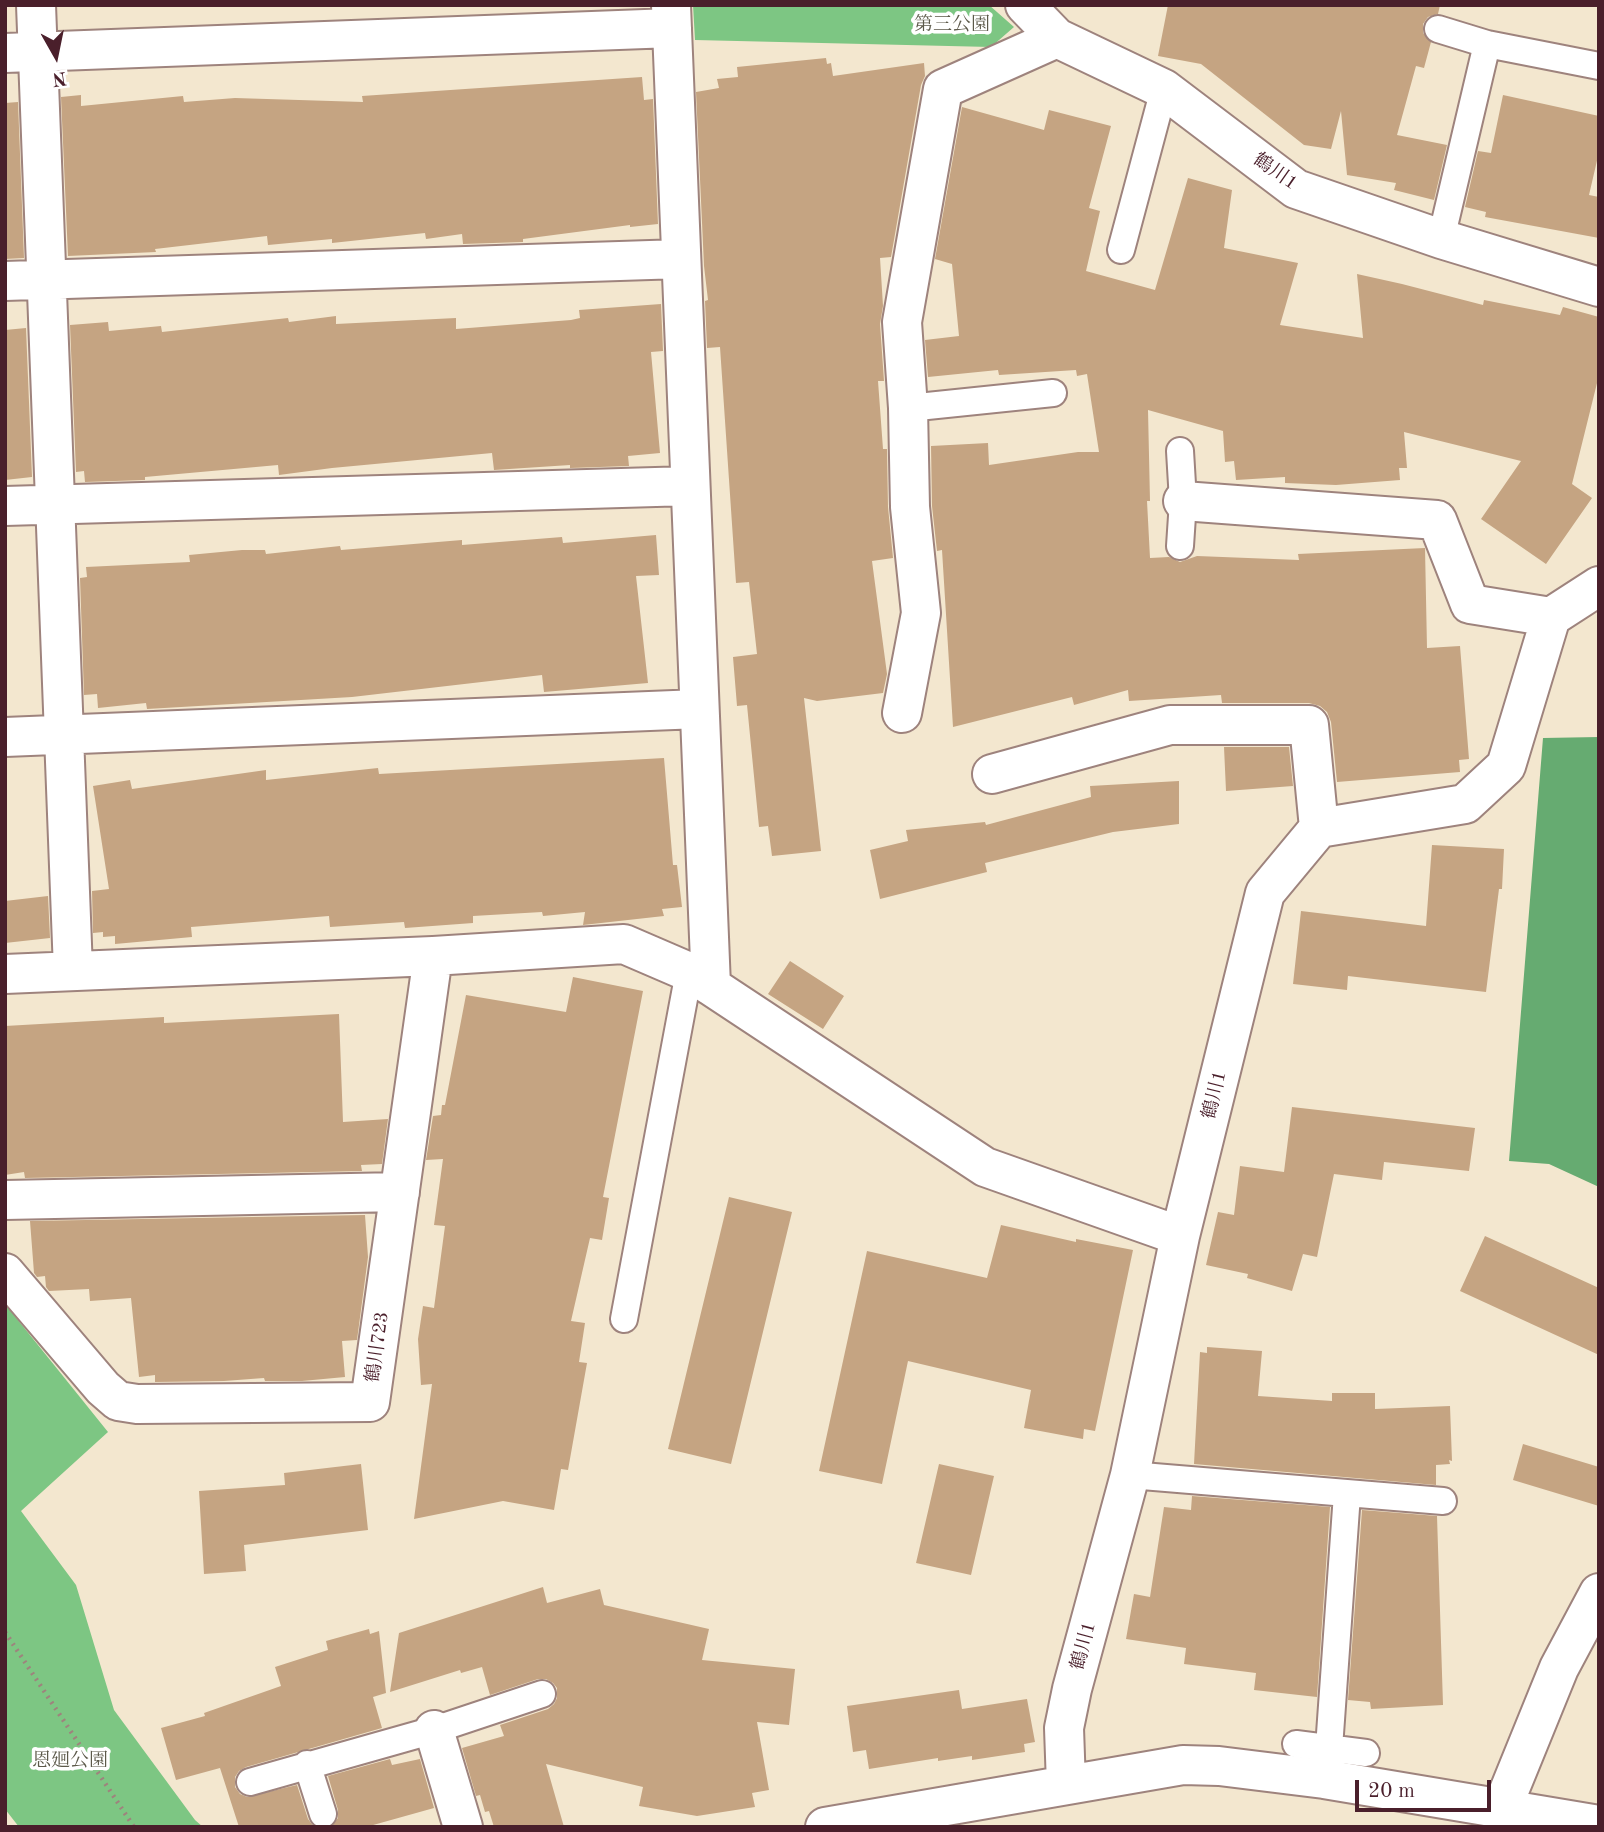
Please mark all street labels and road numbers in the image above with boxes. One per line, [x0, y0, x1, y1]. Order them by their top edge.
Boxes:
street label: 鶴川1 [1248, 149, 1302, 195]
street label: 鶴川1 [1198, 1068, 1232, 1122]
street label: 鶴川723 [362, 1310, 394, 1384]
street label: 鶴川1 [1067, 1619, 1101, 1673]

